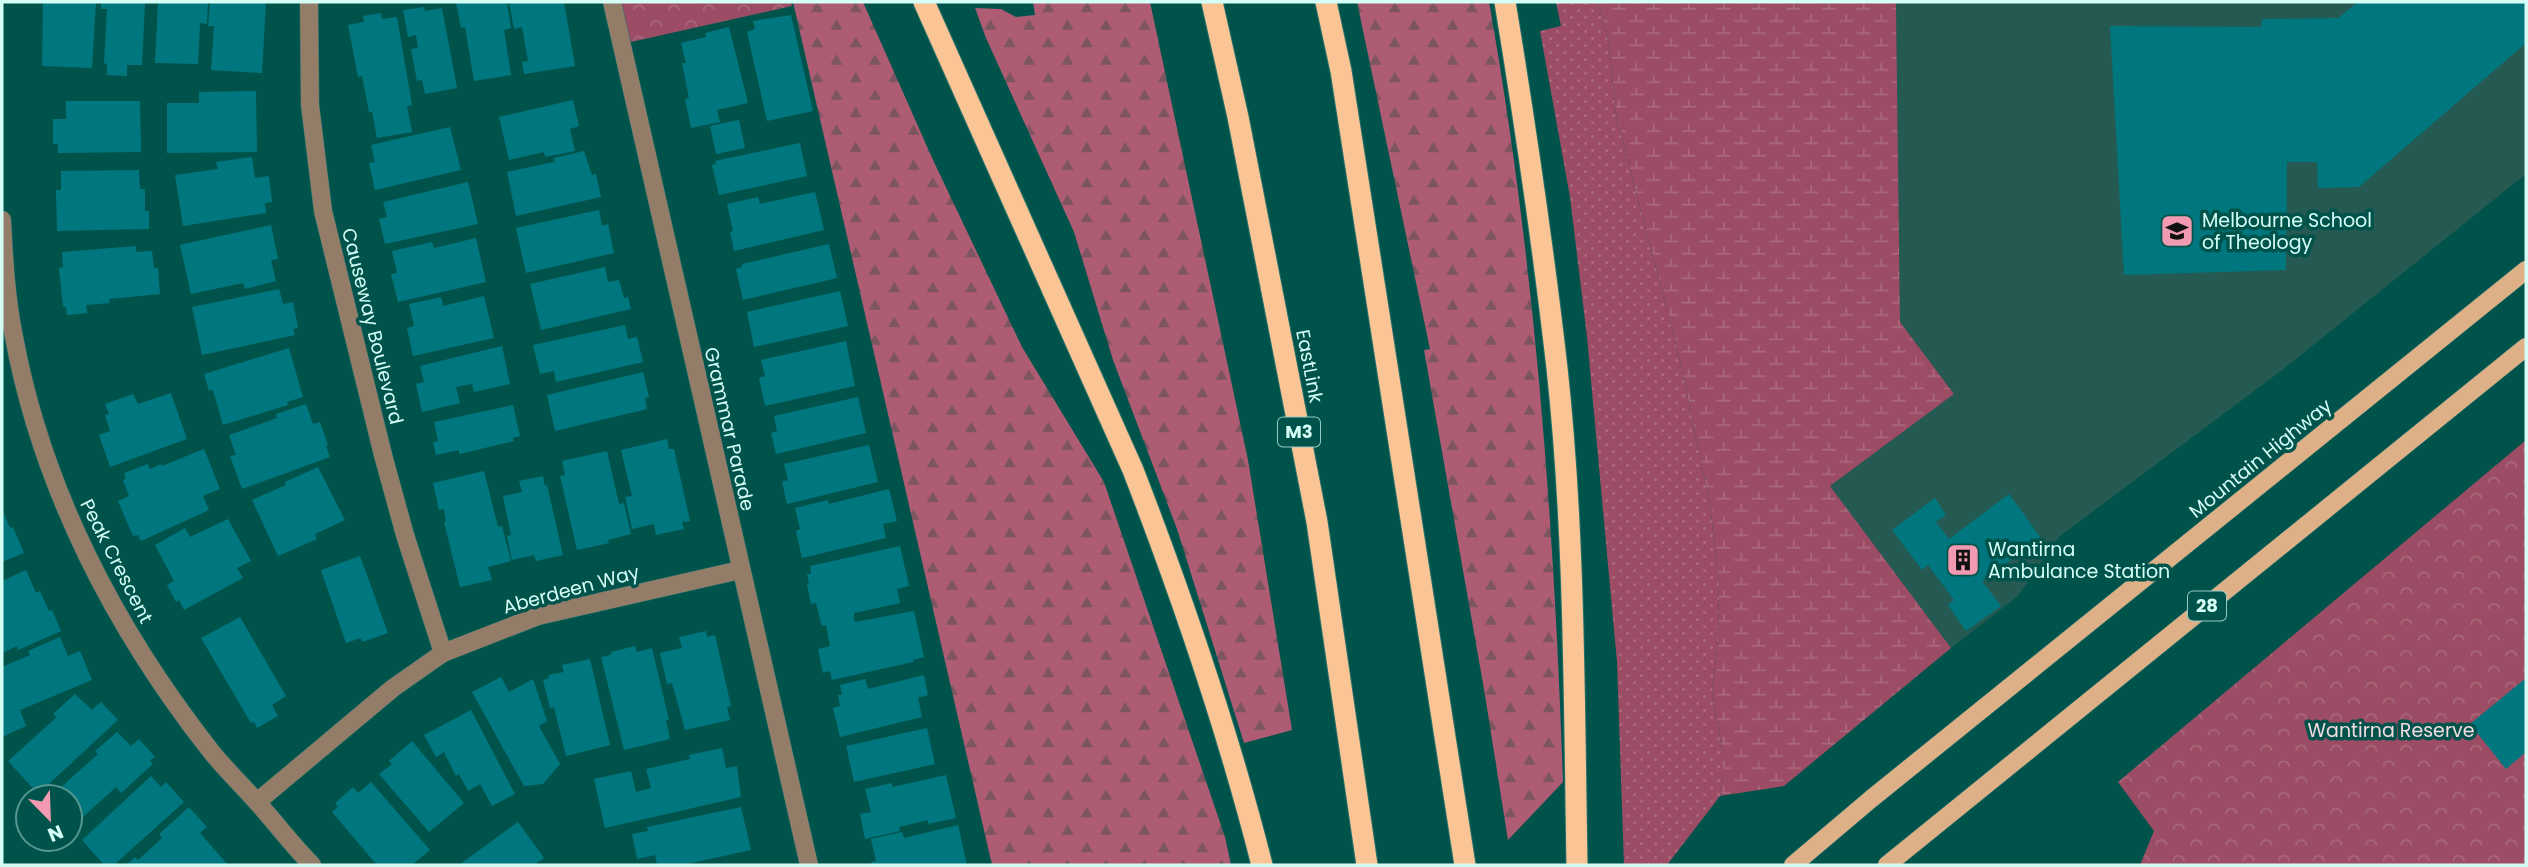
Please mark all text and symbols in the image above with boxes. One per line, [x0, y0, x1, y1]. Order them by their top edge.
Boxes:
place label: Melbourne School of Theology [2202, 207, 2372, 256]
school or university icon: Melbourne School of Theology [2158, 212, 2196, 250]
street label: Causeway Boulevard [335, 225, 410, 427]
street label: EastLink [1289, 327, 1330, 405]
street label: Grammar Parade [698, 345, 761, 514]
street label: Mountain Highway [2183, 392, 2338, 524]
road number: M3 [1278, 418, 1320, 446]
street label: Peak Crescent [74, 494, 160, 628]
place label: Wantirna Ambulance Station [1988, 536, 2170, 585]
building icon: Wantirna Ambulance Station [1944, 541, 1982, 579]
street label: Aberdeen Way [500, 558, 643, 621]
road number: 28 [2188, 592, 2226, 620]
park label: Wantirna Reserve [2308, 717, 2474, 744]
north arrow [14, 783, 84, 853]
text: N [44, 818, 67, 848]

